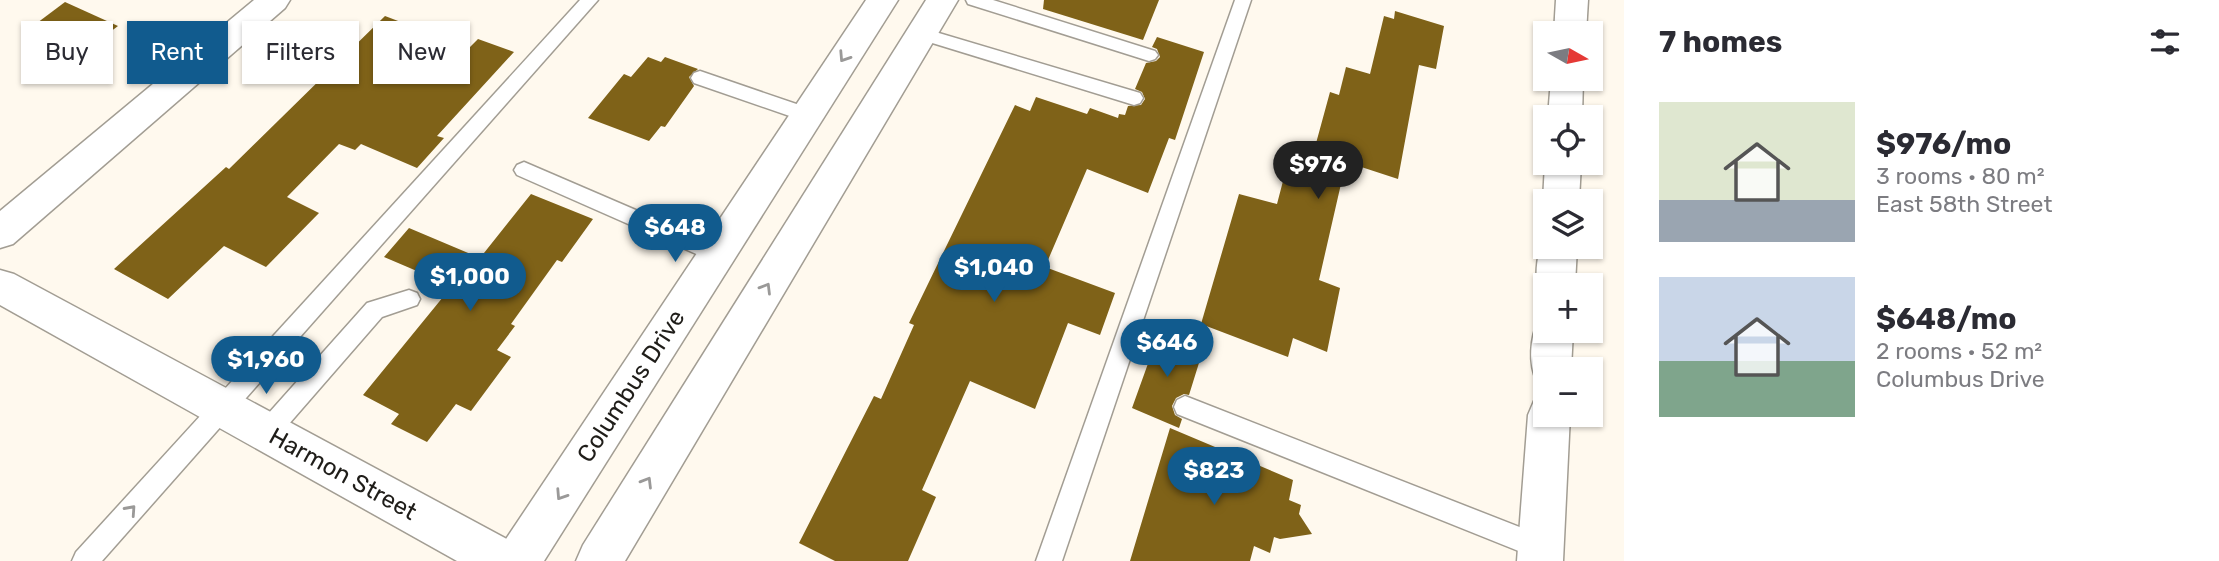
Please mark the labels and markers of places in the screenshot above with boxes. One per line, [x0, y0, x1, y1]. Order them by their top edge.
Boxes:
pin: $976 [1277, 142, 1359, 201]
pin: $648 [634, 204, 716, 264]
pin: $1,040 [937, 244, 1051, 304]
pin: $1,000 [413, 254, 527, 313]
pin: $646 [1126, 320, 1208, 379]
pin: $1,960 [209, 336, 323, 396]
pin: $823 [1173, 448, 1255, 507]

